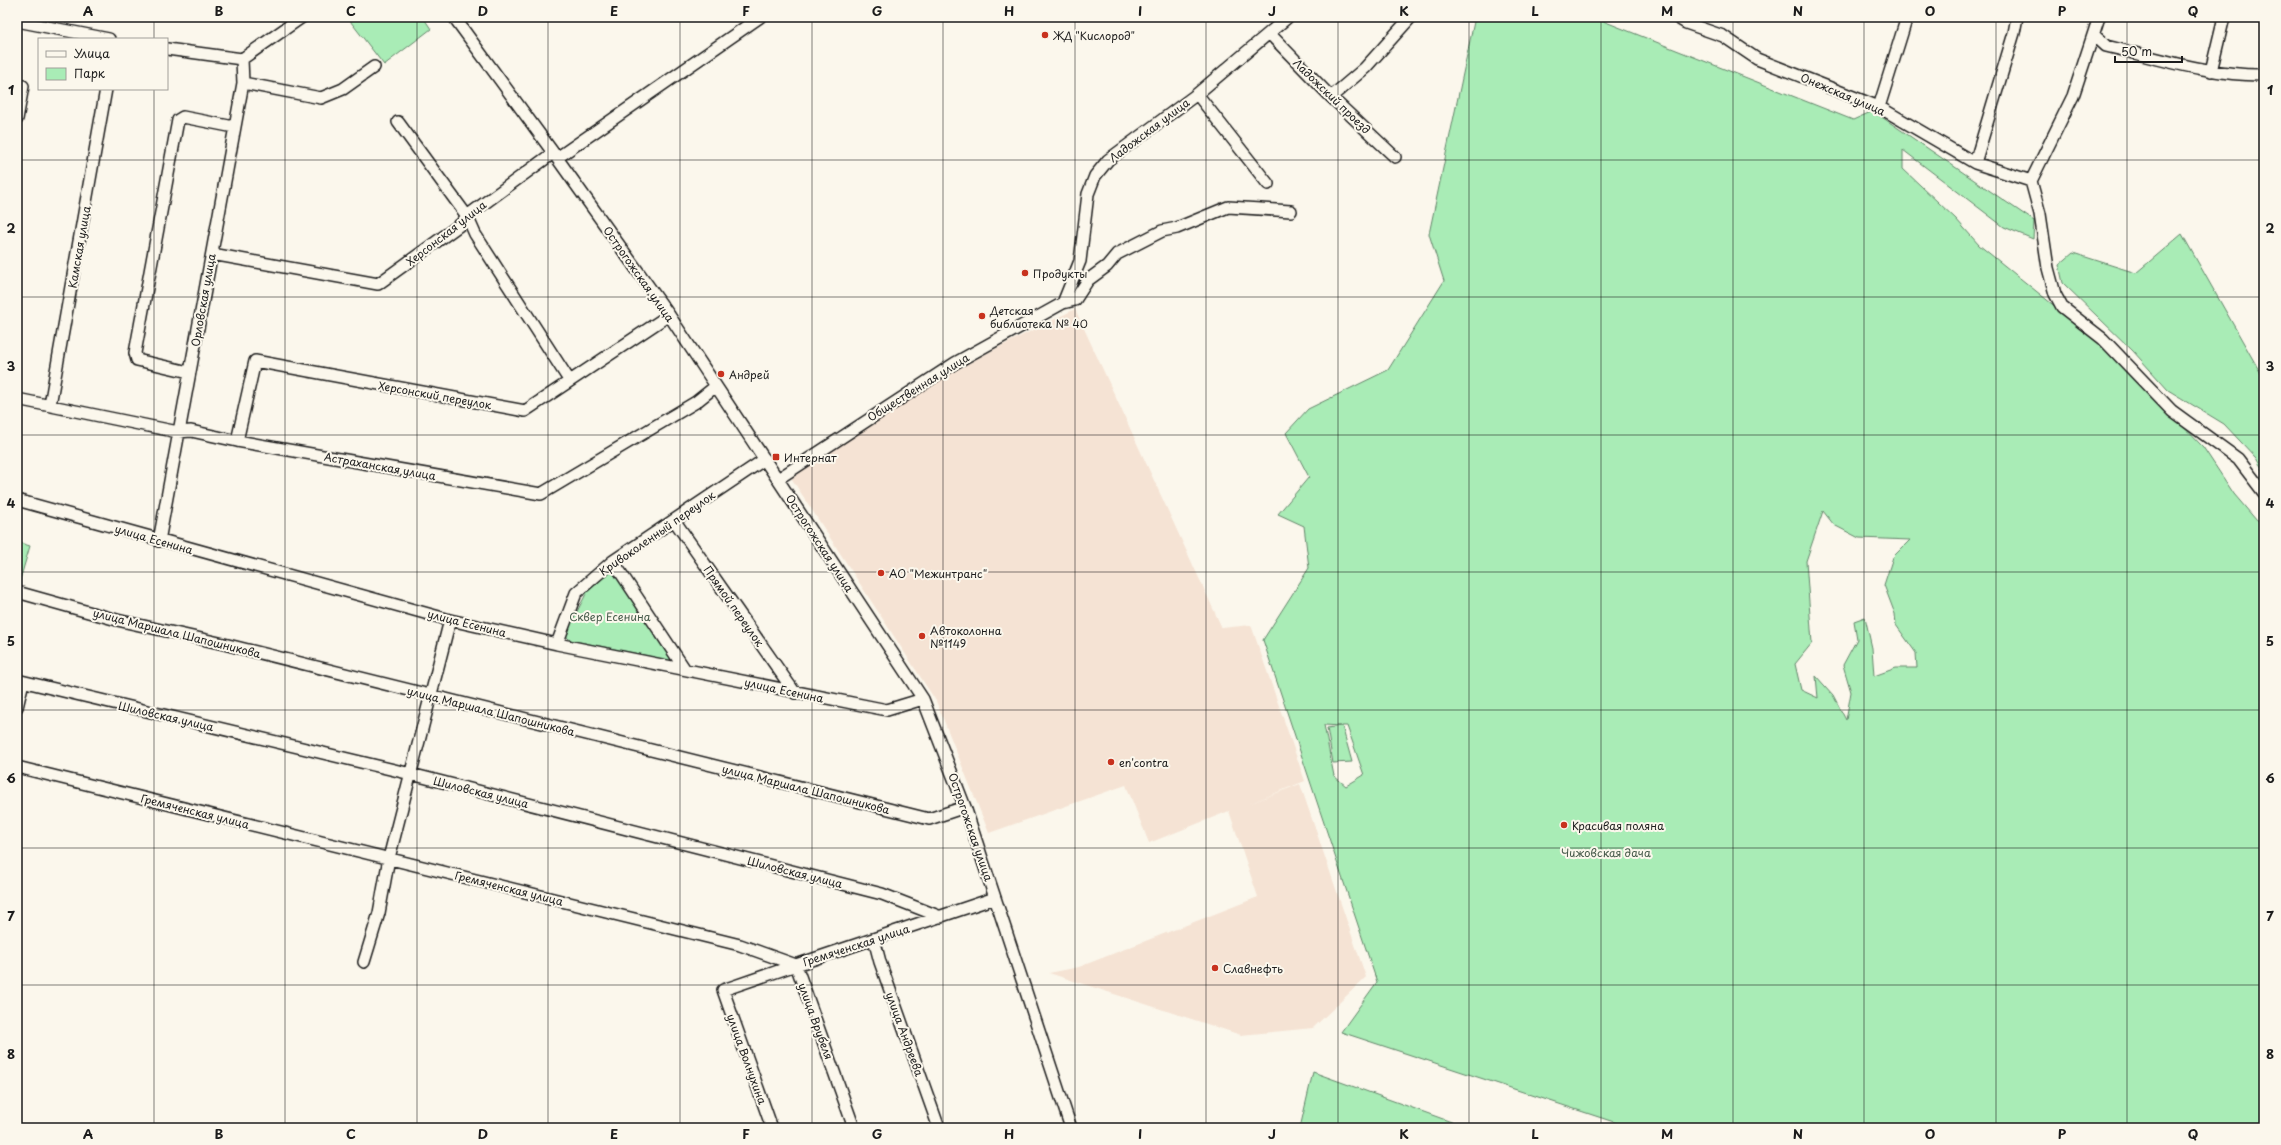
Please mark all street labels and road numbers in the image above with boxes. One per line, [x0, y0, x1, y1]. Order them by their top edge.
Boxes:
street label: Ладожский проезд [1289, 54, 1375, 138]
street label: Онежская улица [1798, 68, 1888, 120]
street label: Ладожская улица [1105, 94, 1193, 166]
street label: Херсонская улица [402, 196, 490, 270]
street label: Камская улица [63, 204, 95, 289]
street label: Острогожская улица [599, 223, 679, 325]
street label: Орловская улица [186, 252, 220, 348]
street label: Общественная улица [864, 349, 972, 425]
street label: Херсонский переулок [377, 377, 493, 413]
street label: Астраханская улица [323, 448, 437, 484]
street label: Кривоколенный переулок [596, 486, 719, 580]
street label: Острогожская улица [782, 491, 858, 595]
street label: улица Есенина [113, 520, 195, 558]
street label: Прямой переулок [700, 562, 769, 650]
street label: улица Маршала Шапошникова [91, 604, 263, 662]
street label: улица Есенина [426, 605, 508, 641]
street label: улица Есенина [743, 673, 825, 707]
street label: улица Маршала Шапошникова [405, 682, 577, 740]
street label: Шиловская улица [116, 697, 216, 735]
street label: улица Маршала Шапошникова [720, 760, 892, 818]
street label: Острогожская улица [944, 771, 998, 883]
street label: Шиловская улица [432, 772, 531, 812]
street label: Гремяченская улица [139, 789, 251, 833]
street label: Шиловская улица [746, 852, 845, 892]
street label: Гремяченская улица [453, 866, 565, 910]
street label: Гремяченская улица [801, 920, 912, 970]
street label: улица Врубеля [794, 980, 838, 1062]
street label: улица Андреева [882, 989, 928, 1079]
street label: улица Волнухина [723, 1011, 771, 1107]

